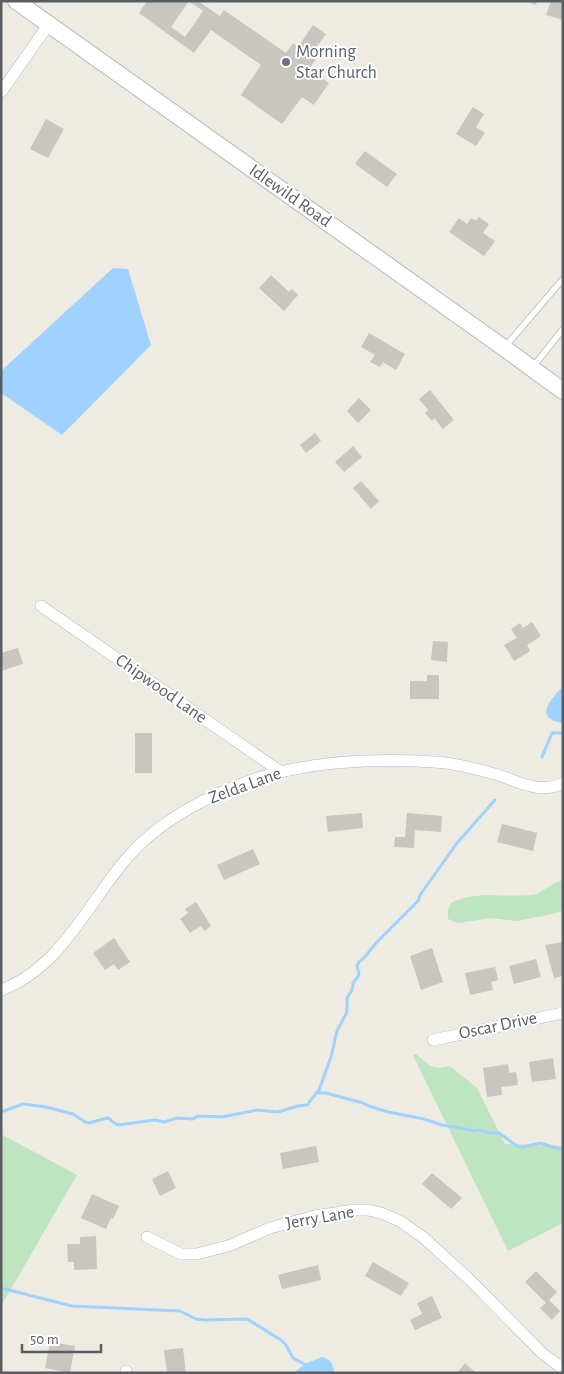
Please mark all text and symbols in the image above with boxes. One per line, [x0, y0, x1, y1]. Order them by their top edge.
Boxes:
place label: Morning Star Church [296, 43, 377, 82]
marker: Morning Star Church [280, 56, 292, 68]
street label: Idlewild Road [246, 161, 334, 231]
street label: Chipwood Lane [112, 651, 210, 727]
street label: Zelda Lane [206, 765, 284, 807]
street label: Oscar Drive [457, 1009, 539, 1043]
street label: Jerry Lane [284, 1203, 356, 1233]
scale bar [22, 1322, 101, 1354]
text: 50 m [30, 1332, 59, 1347]

